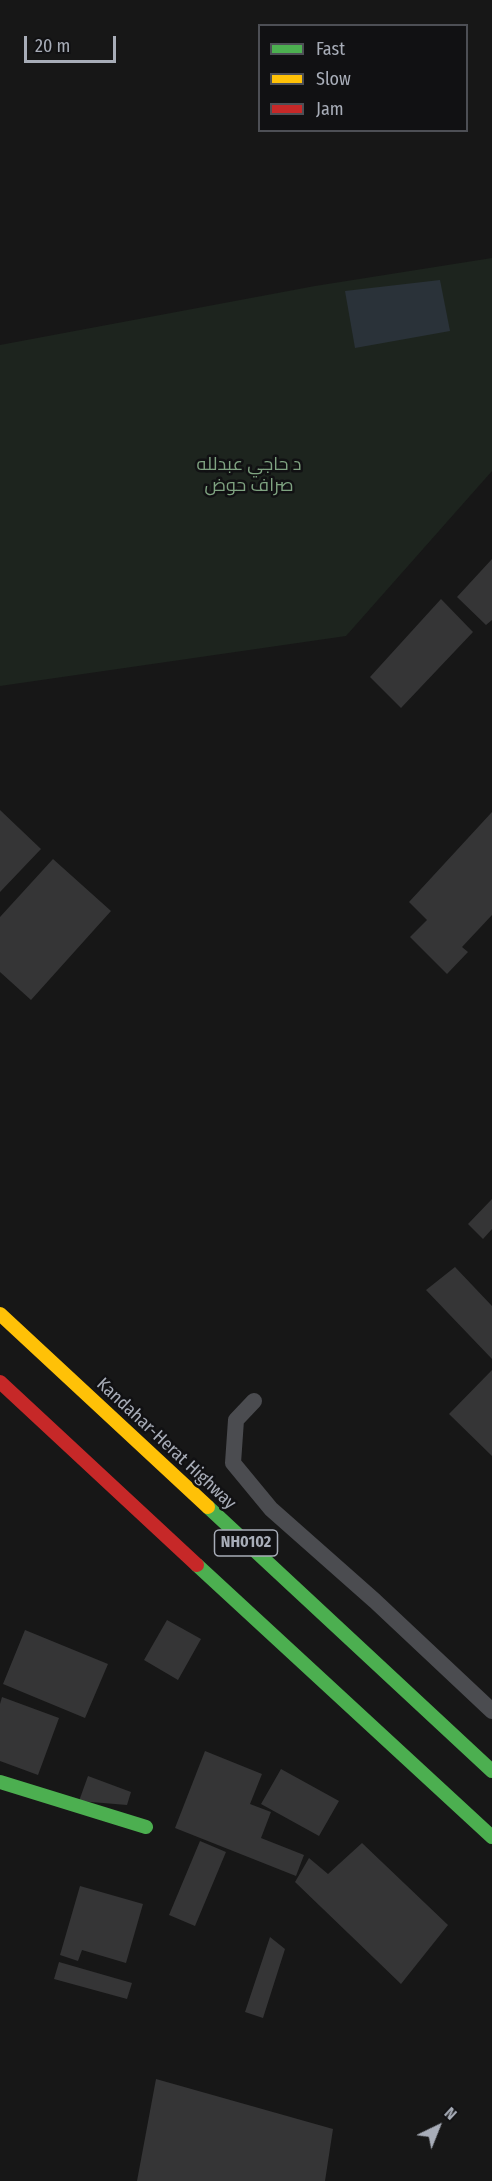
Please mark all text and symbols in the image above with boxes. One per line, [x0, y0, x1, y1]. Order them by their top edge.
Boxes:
scale bar [27, 24, 118, 62]
legend [258, 24, 468, 132]
text: 20 m [35, 35, 70, 57]
text: Fast [316, 38, 345, 60]
text: Slow [316, 68, 351, 90]
text: Jam [316, 98, 344, 120]
park label: د حاجي عبدلله صراف حوض [197, 454, 301, 496]
street label: Kandahar-Herat Highway [92, 1374, 240, 1514]
road number: NH0102 [214, 1530, 278, 1556]
north arrow [408, 2097, 468, 2157]
text: N [441, 2103, 461, 2124]

